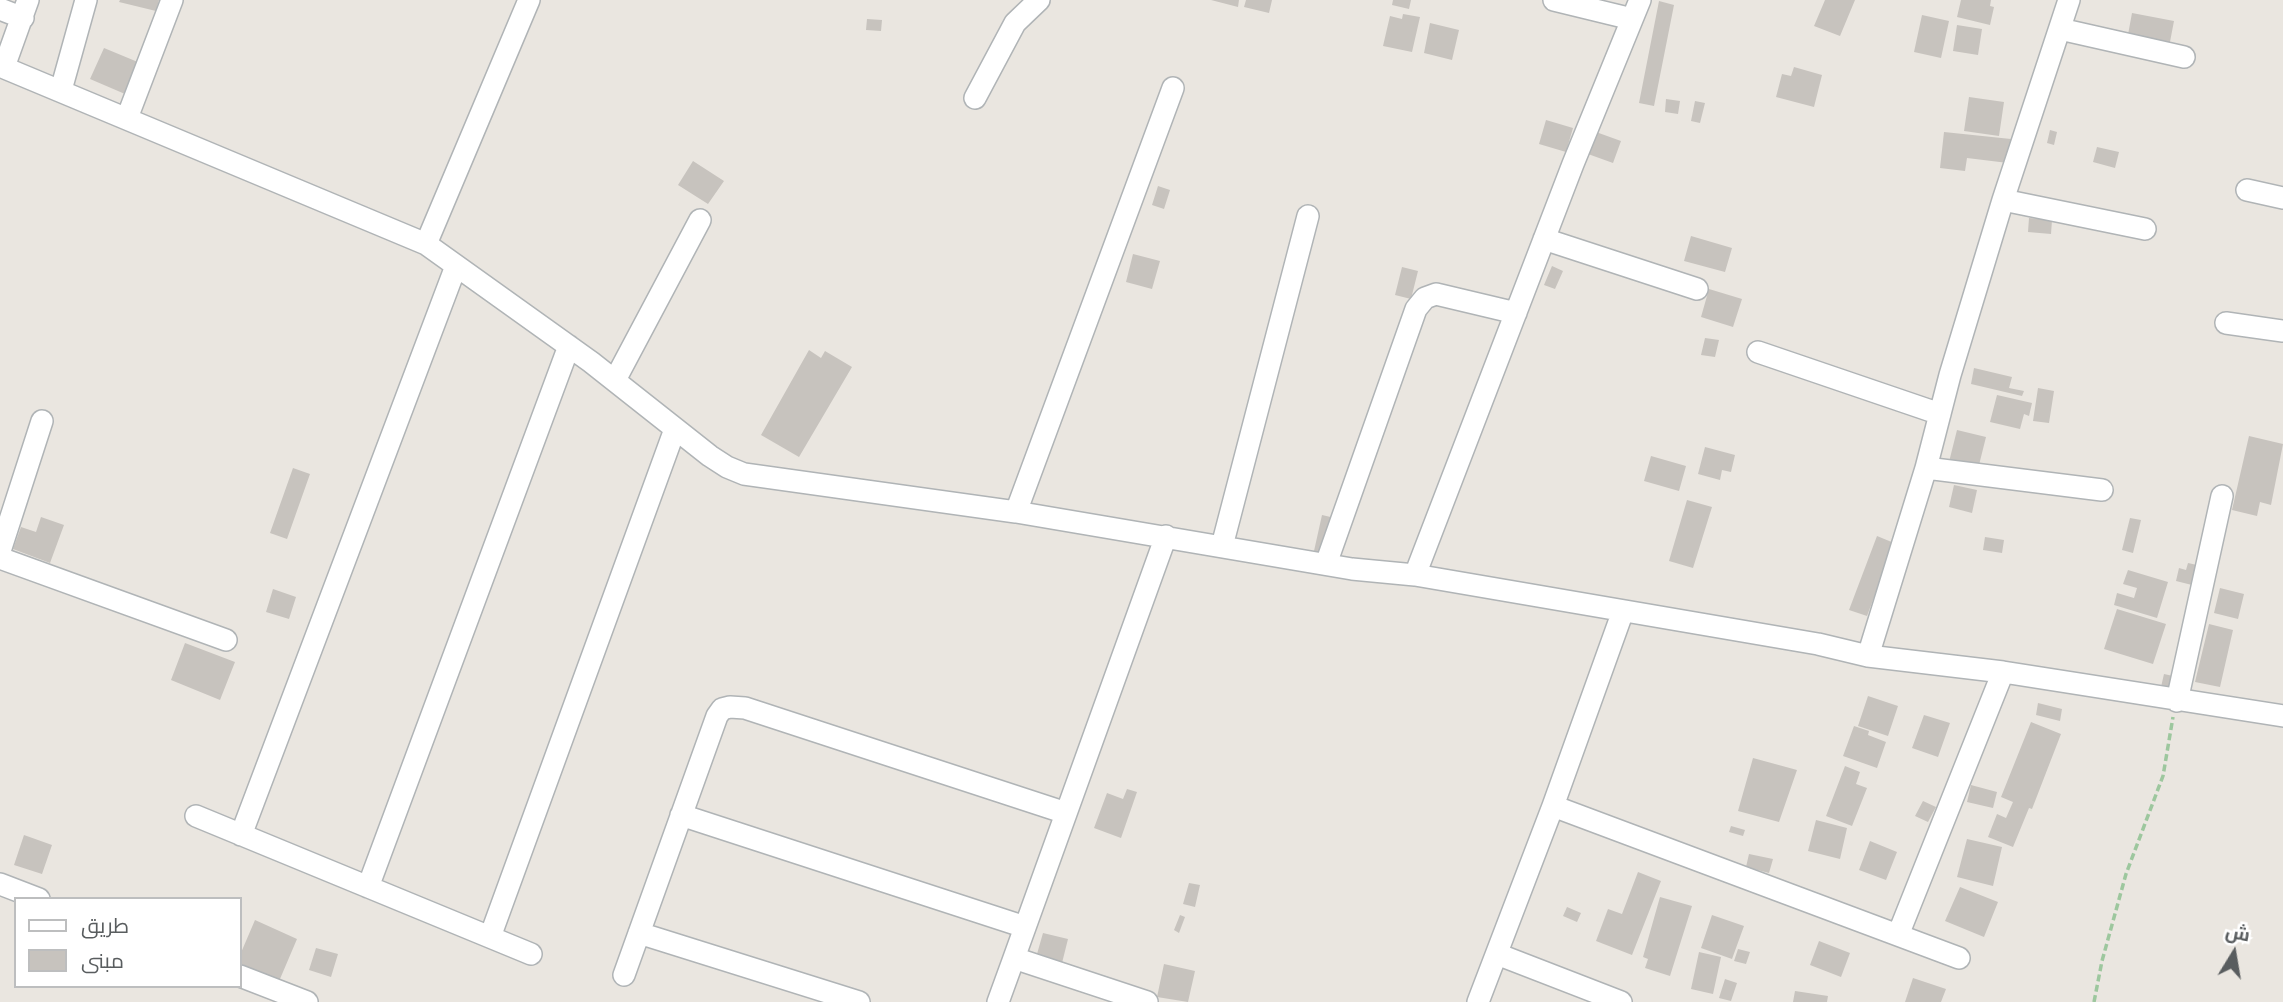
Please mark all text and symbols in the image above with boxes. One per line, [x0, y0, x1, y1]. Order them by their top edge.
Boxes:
legend [14, 897, 242, 988]
text: طريق [81, 912, 129, 938]
north arrow [2199, 918, 2269, 988]
text: ش [2224, 918, 2252, 946]
text: مبنى [81, 947, 124, 973]

